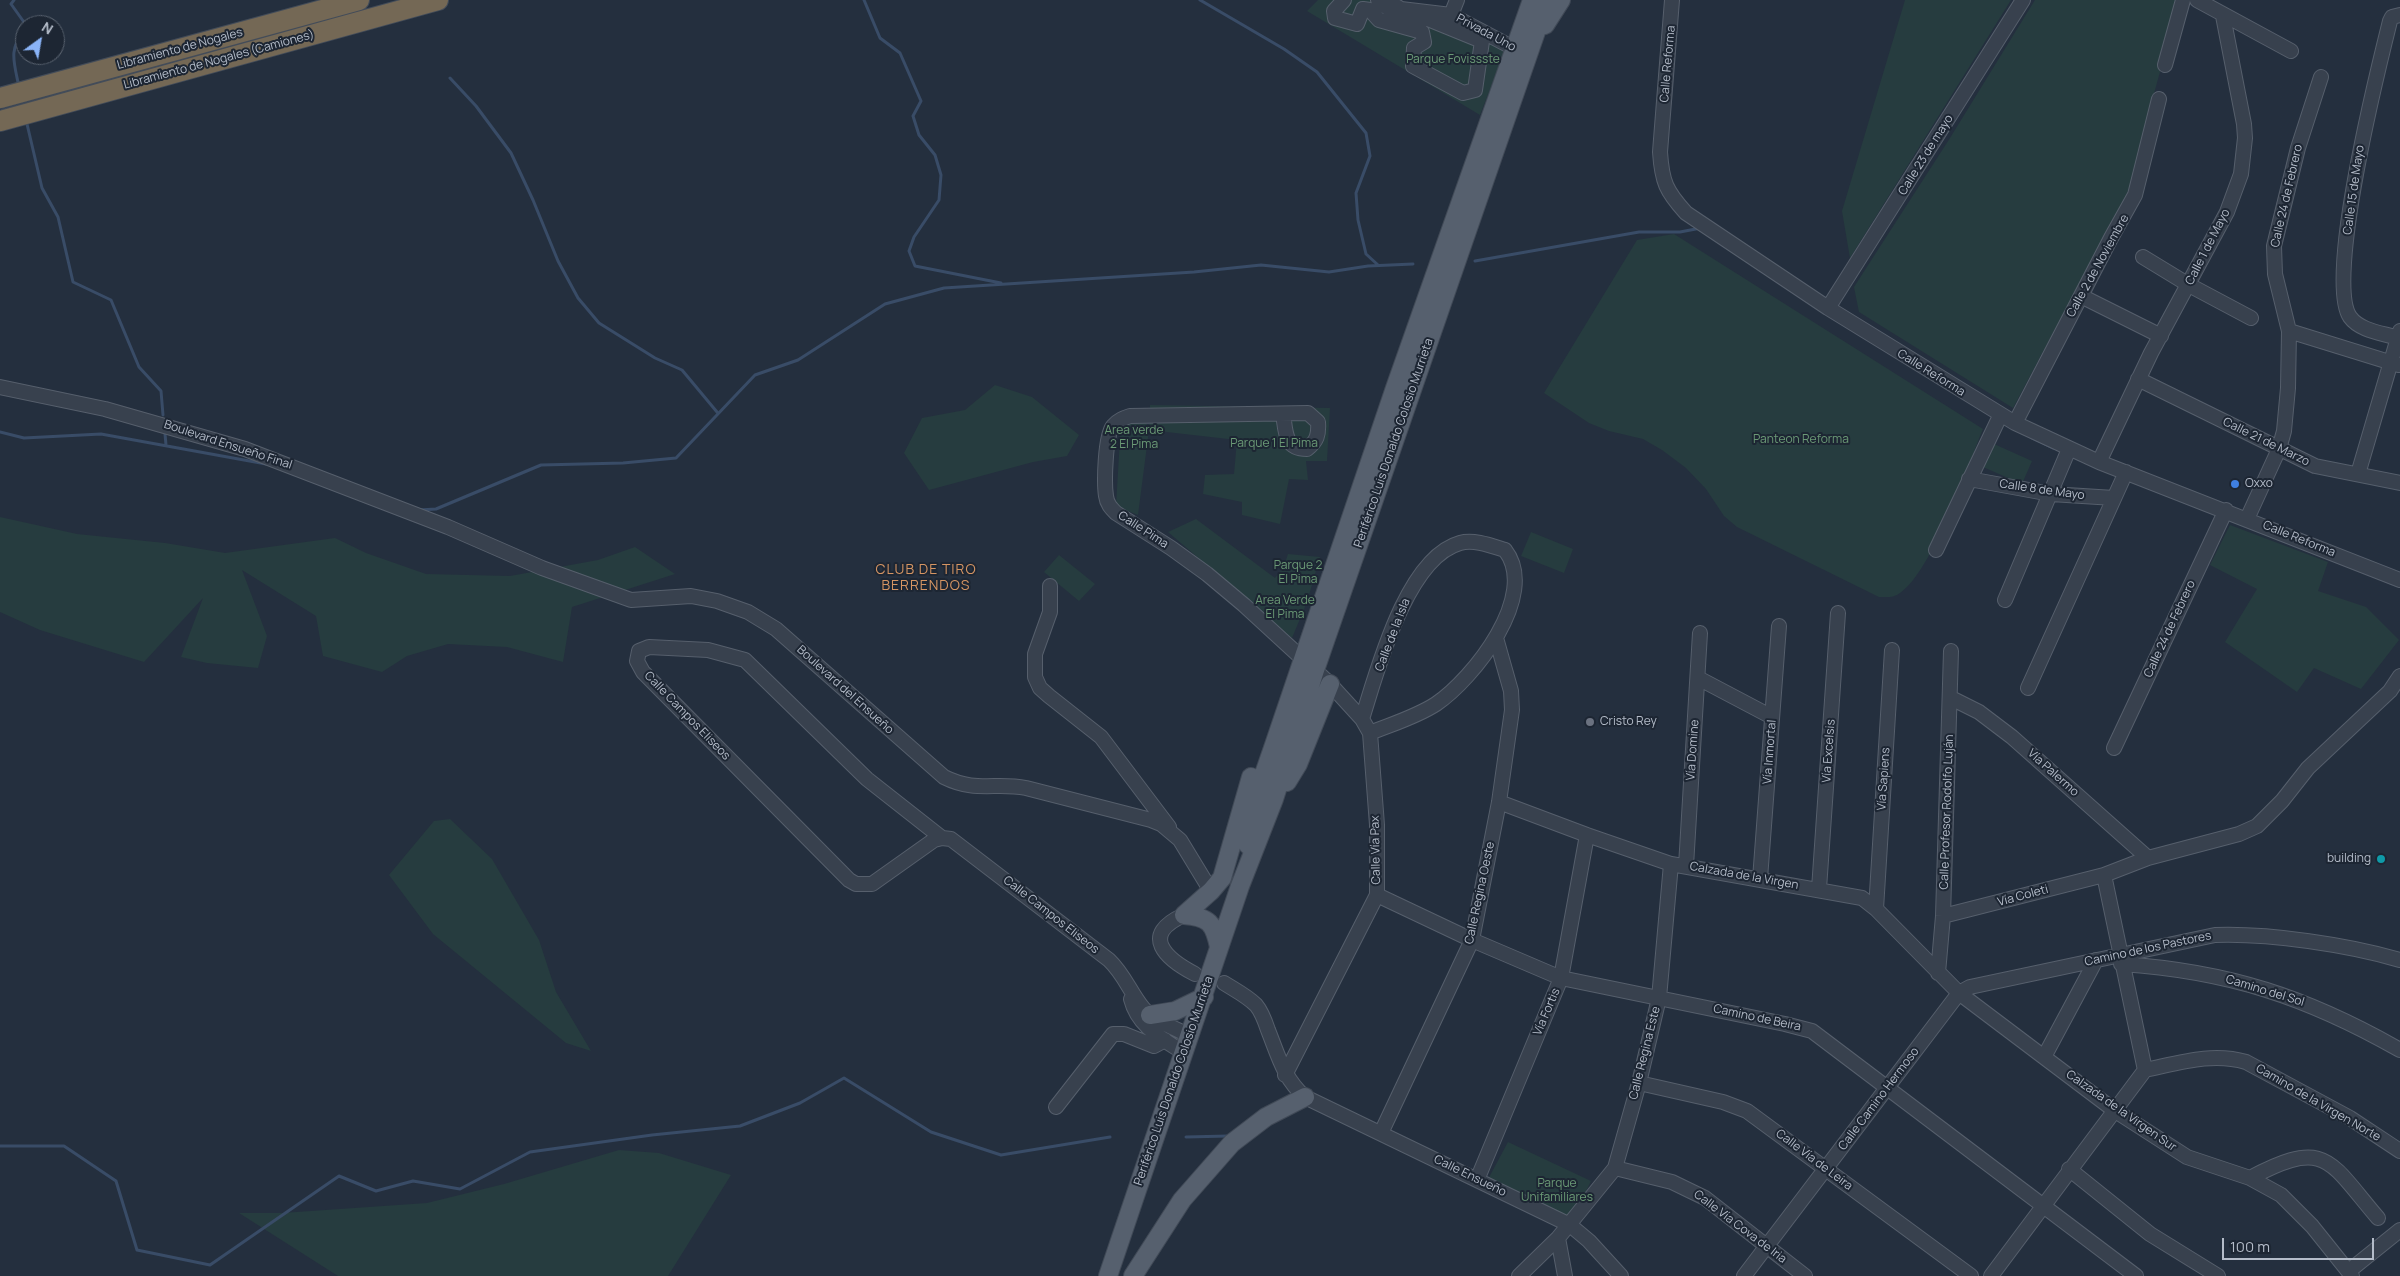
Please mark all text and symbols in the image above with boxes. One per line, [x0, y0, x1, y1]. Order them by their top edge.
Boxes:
street label: Privada Uno [1454, 11, 1518, 55]
north arrow [15, 15, 65, 65]
text: N [38, 17, 57, 38]
street label: Libramiento de Nogales [116, 25, 244, 73]
street label: Calle Reforma [1657, 25, 1679, 103]
street label: Libramiento de Nogales (Camiones) [122, 28, 316, 92]
park label: Parque Fovissste [1406, 53, 1500, 67]
street label: Calle 23 de mayo [1895, 112, 1957, 198]
street label: Calle 24 de Febrero [2268, 143, 2306, 249]
street label: Calle 15 de Mayo [2341, 144, 2367, 236]
street label: Calle 1 de Mayo [2183, 207, 2233, 287]
street label: Calle 2 de Noviembre [2064, 212, 2132, 320]
street label: Periférico Luis Donaldo Colosio Murrieta [1351, 337, 1437, 549]
street label: Calle Reforma [1894, 346, 1968, 400]
street label: Calle 21 de Marzo [2220, 415, 2312, 469]
street label: Boulevard Ensueño Final [162, 417, 294, 473]
park label: Area verde 2 El Pima [1105, 424, 1163, 452]
park label: Panteon Reforma [1753, 433, 1849, 447]
park label: Parque 1 El Pima [1230, 437, 1318, 451]
street label: Calle 8 de Mayo [1999, 477, 2085, 503]
place label: Oxxo [2245, 477, 2273, 491]
marker: Oxxo [2229, 478, 2241, 490]
street label: Calle Pima [1115, 508, 1171, 552]
street label: Calle Reforma [2261, 518, 2337, 560]
park label: Parque 2 El Pima [1274, 559, 1322, 587]
district label: CLUB DE TIRO BERRENDOS [874, 562, 978, 594]
street label: Calle 24 de Febrero [2141, 578, 2199, 680]
park label: Area Verde El Pima [1255, 594, 1315, 622]
street label: Calle de la Isla [1372, 596, 1414, 674]
street label: Boulevard del Ensueño [794, 643, 896, 737]
street label: Calle Campos Eliseos [641, 669, 733, 763]
place label: Cristo Rey [1600, 715, 1657, 729]
marker: Cristo Rey [1584, 716, 1596, 728]
street label: Vía Domine [1684, 719, 1702, 781]
street label: Vía Inmortal [1761, 719, 1779, 785]
street label: Vía Excelsis [1820, 719, 1838, 783]
street label: Calle Profesor Rodolfo Luján [1937, 734, 1957, 890]
street label: Vía Palermo [2024, 746, 2082, 800]
street label: Vía Sapiens [1875, 747, 1893, 811]
street label: Calle Vía Pax [1368, 815, 1384, 885]
street label: Calle Regina Oeste [1462, 840, 1498, 946]
place label: building [2327, 852, 2371, 866]
marker: building [2375, 853, 2387, 865]
street label: Calzada de la Virgen [1688, 859, 1800, 893]
street label: Calle Campos Eliseos [1000, 873, 1102, 957]
street label: Vía Coleti [1996, 882, 2050, 910]
street label: Camino de los Pastores [2083, 929, 2213, 969]
street label: Camino del Sol [2224, 972, 2306, 1010]
street label: Periférico Luis Donaldo Colosio Murrieta [1131, 975, 1217, 1187]
street label: Vía Fortis [1531, 986, 1563, 1038]
street label: Camino de Beira [1712, 1002, 1802, 1034]
street label: Calle Regina Este [1626, 1005, 1664, 1101]
street label: Calle Camino Hermoso [1836, 1045, 1922, 1153]
street label: Camino de la Virgen Norte [2253, 1061, 2383, 1145]
street label: Calzada de la Virgen Sur [2063, 1067, 2179, 1155]
street label: Calle Vía de Leira [1773, 1126, 1855, 1194]
street label: Calle Ensueño [1431, 1152, 1509, 1200]
park label: Parque Unifamiliares [1521, 1177, 1593, 1205]
street label: Calle Vía Cova de Iria [1691, 1187, 1789, 1267]
scale bar [2225, 1228, 2378, 1260]
text: 100 m [2230, 1236, 2270, 1257]

